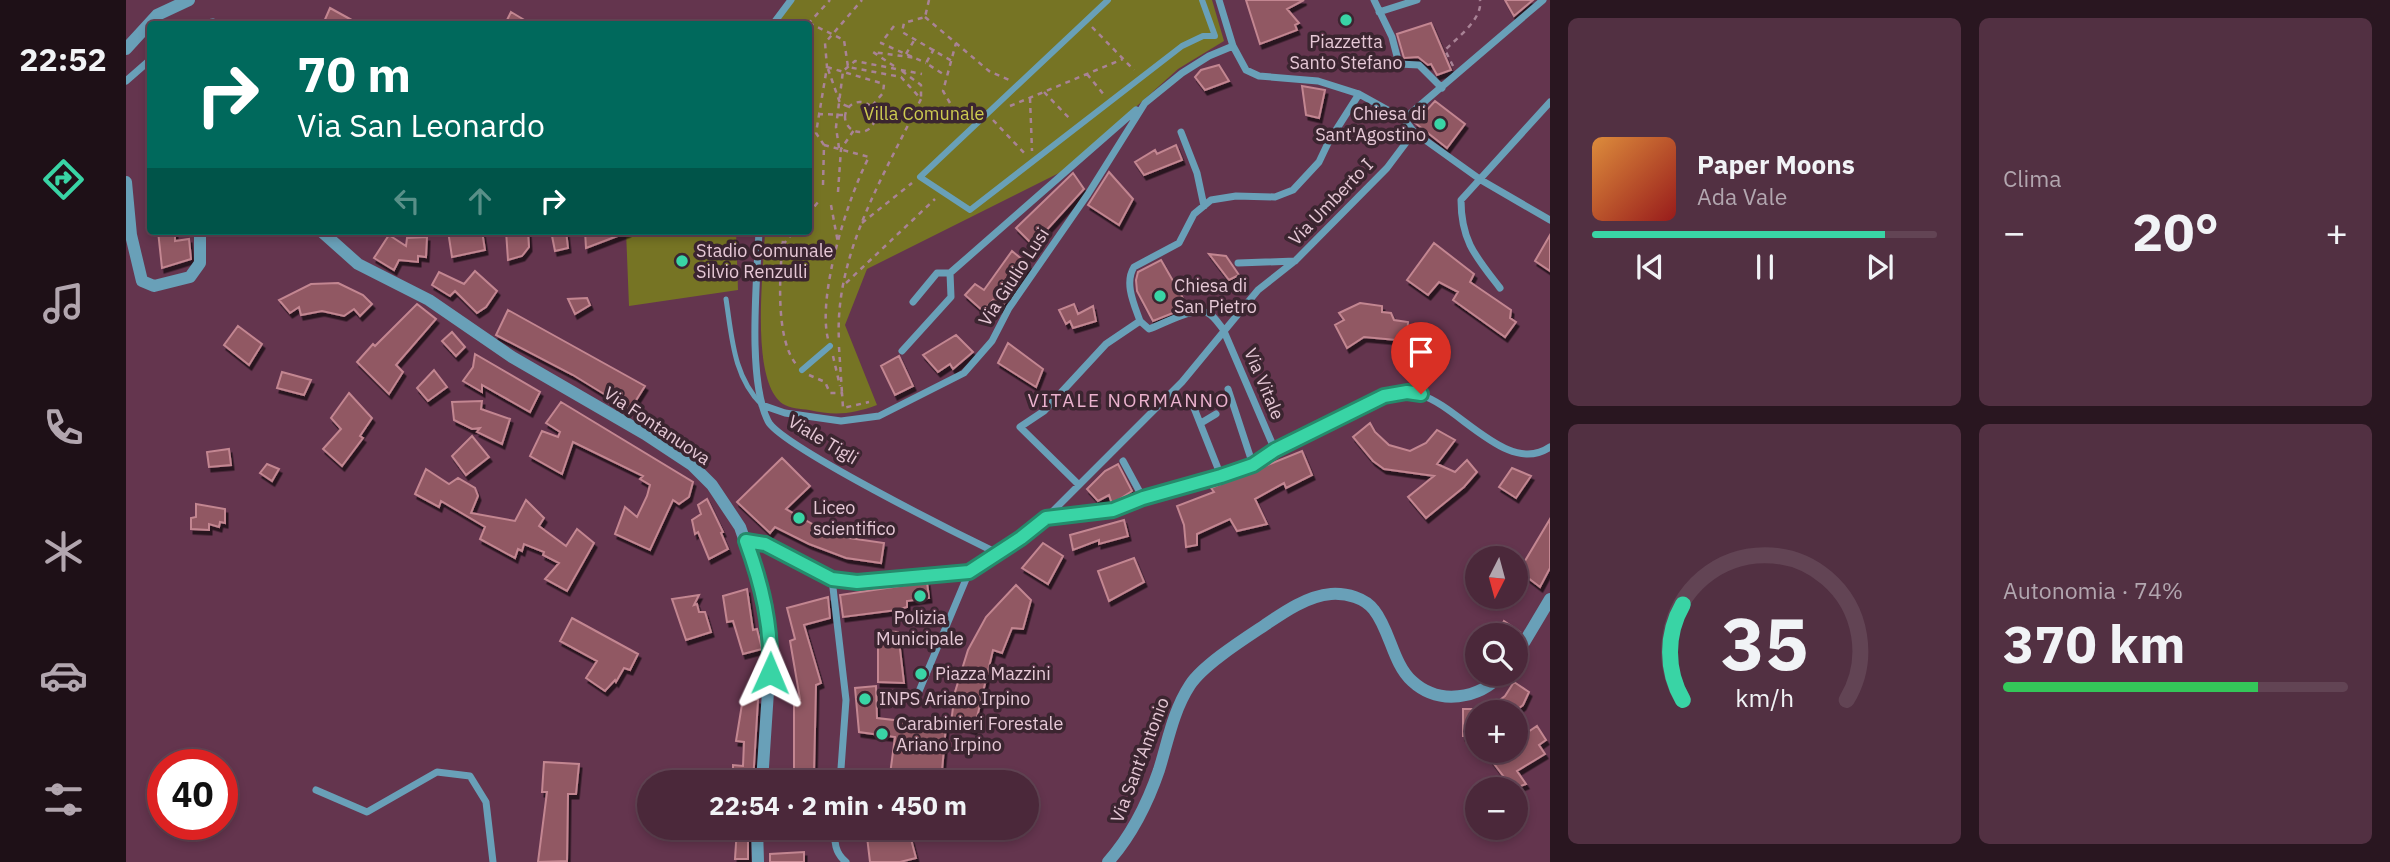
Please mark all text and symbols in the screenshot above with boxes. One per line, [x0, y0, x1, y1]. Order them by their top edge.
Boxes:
marker: Piazzetta Santo Stefano [1338, 12, 1354, 28]
place label: Piazzetta Santo Stefano [1289, 30, 1403, 74]
text: 22:52 [19, 38, 107, 80]
text: 70 m [297, 42, 411, 105]
icon: right [182, 49, 273, 140]
park label: Villa Comunale [864, 102, 985, 125]
place label: Chiesa di Sant'Agostino [1315, 102, 1426, 146]
text: Via San Leonardo [297, 104, 545, 146]
marker: Chiesa di Sant'Agostino [1432, 116, 1448, 132]
text: Paper Moons [1697, 147, 1855, 181]
street label: Via Umberto I [1283, 153, 1378, 250]
icon: directions [39, 155, 88, 204]
text: Clima [2003, 163, 2062, 193]
text: Ada Vale [1697, 181, 1787, 211]
icon: left [388, 182, 426, 220]
icon: ahead [461, 182, 499, 220]
icon: right [534, 182, 572, 220]
text: 20° [2132, 198, 2219, 265]
text: − [2003, 207, 2026, 256]
text: + [2325, 207, 2348, 256]
street label: Via Giulio Lusi [973, 223, 1054, 330]
place label: Stadio Comunale Silvio Renzulli [696, 239, 834, 283]
icon: previous [1631, 248, 1669, 286]
icon: pause [1746, 248, 1784, 286]
icon: next [1861, 248, 1899, 286]
marker: Stadio Comunale Silvio Renzulli [674, 253, 690, 269]
place label: Chiesa di San Pietro [1174, 274, 1257, 318]
icon: music [39, 279, 88, 328]
marker: Chiesa di San Pietro [1152, 288, 1168, 304]
pin [1391, 322, 1451, 394]
icon: arrive [1402, 333, 1440, 371]
street label: Via Vitale [1239, 345, 1290, 423]
street label: Via Fontanuova [600, 381, 715, 470]
district label: VITALE NORMANNO [1028, 388, 1230, 412]
icon: phone [39, 403, 88, 452]
street label: Viale Tigli [784, 410, 863, 469]
place label: Liceo scientifico [813, 496, 895, 540]
marker: Liceo scientifico [791, 510, 807, 526]
icon: climate [39, 527, 88, 576]
north arrow [1465, 546, 1528, 609]
map controls [1465, 546, 1528, 840]
text: Autonomia · 74% [2003, 575, 2183, 605]
marker: Polizia Municipale [912, 588, 928, 604]
text: 35 [1721, 595, 1808, 690]
place label: Polizia Municipale [876, 606, 964, 650]
text: 370 km [2003, 610, 2185, 677]
button: search [1465, 623, 1528, 686]
position arrow [733, 636, 807, 710]
icon: car [39, 651, 88, 700]
place label: Piazza Mazzini [935, 662, 1051, 685]
marker: Piazza Mazzini [913, 666, 929, 682]
text: km/h [1735, 681, 1794, 714]
place label: INPS Ariano Irpino [879, 687, 1030, 710]
marker: INPS Ariano Irpino [857, 691, 873, 707]
street label: Via Sant'Antonio [1105, 694, 1174, 826]
button: + [1465, 700, 1528, 763]
place label: Carabinieri Forestale Ariano Irpino [896, 712, 1063, 756]
marker: Carabinieri Forestale Ariano Irpino [874, 726, 890, 742]
speed limit sign: 40 [147, 749, 238, 840]
icon: filters [39, 775, 88, 824]
button: − [1465, 777, 1528, 840]
text: 22:54 · 2 min · 450 m [709, 788, 967, 822]

